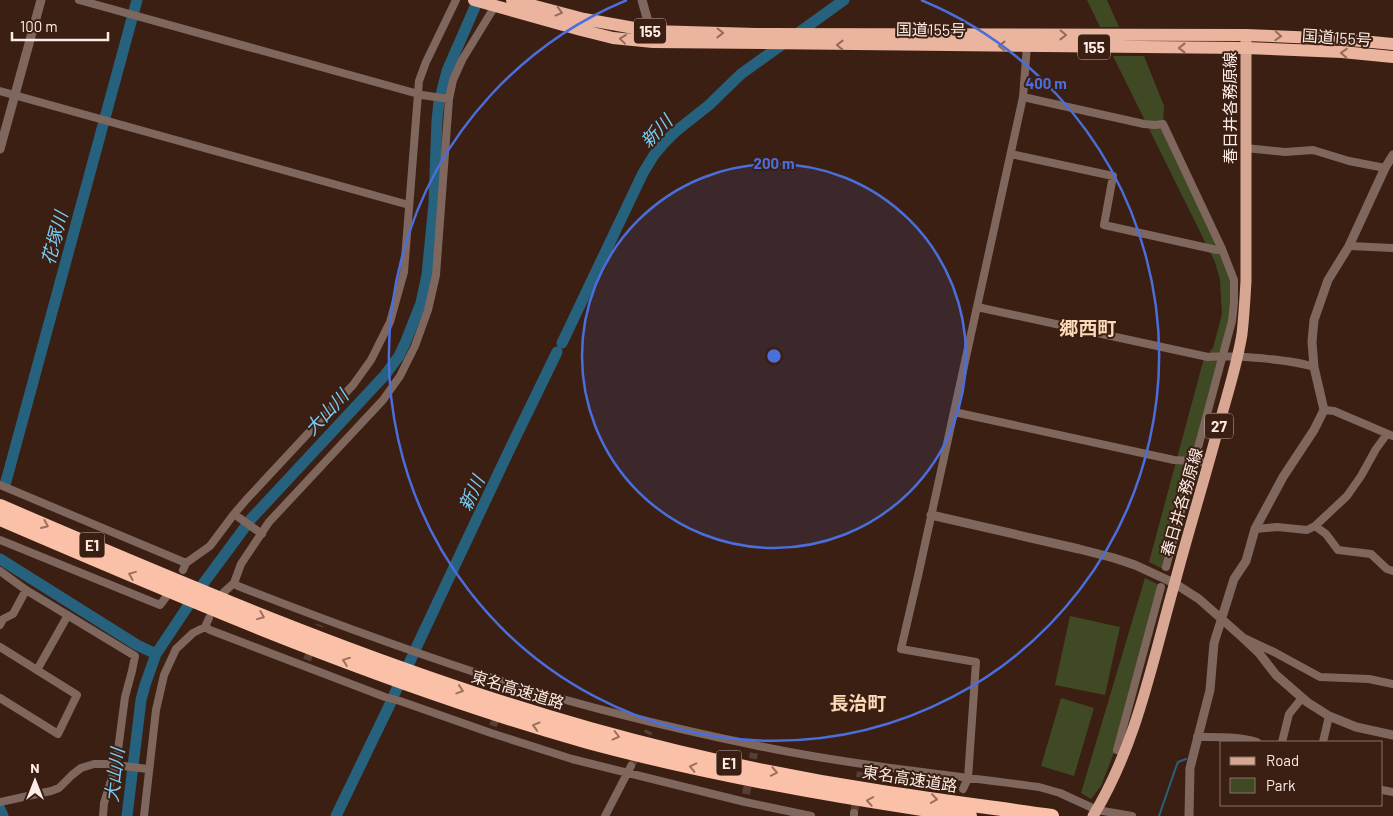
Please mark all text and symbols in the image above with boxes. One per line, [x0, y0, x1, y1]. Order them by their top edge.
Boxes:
one-way arrow [555, 7, 563, 17]
scale bar [12, 10, 109, 42]
text: 100 m [20, 17, 58, 35]
road number: 155 [634, 18, 666, 44]
street label: 国道155号 [896, 19, 966, 39]
street label: 国道155号 [1301, 25, 1373, 49]
one-way arrow [716, 27, 724, 38]
one-way arrow [1059, 30, 1067, 40]
one-way arrow [1274, 31, 1282, 42]
one-way arrow [619, 34, 627, 45]
road number: 155 [1078, 34, 1110, 60]
one-way arrow [835, 40, 843, 50]
one-way arrow [998, 41, 1006, 51]
one-way arrow [1178, 43, 1186, 53]
one-way arrow [1340, 47, 1348, 58]
street label: 春日井各務原線 [1220, 52, 1239, 164]
text: 400 m [1025, 74, 1067, 92]
water label: 新川 [636, 109, 678, 152]
text: 200 m [753, 154, 795, 172]
water label: 花塚川 [36, 207, 72, 267]
district label: 郷西町 [1059, 316, 1117, 339]
centre of rings [765, 347, 783, 365]
water label: 大山川 [300, 383, 354, 439]
road number: 27 [1205, 414, 1233, 438]
street label: 春日井各務原線 [1156, 446, 1206, 558]
water label: 新川 [453, 470, 489, 514]
one-way arrow [40, 519, 49, 530]
road number: E1 [80, 532, 104, 558]
one-way arrow [128, 571, 137, 582]
one-way arrow [256, 610, 265, 621]
one-way arrow [342, 657, 351, 667]
street label: 東名高速道路 [469, 666, 567, 712]
one-way arrow [455, 684, 464, 694]
district label: 長治町 [829, 691, 887, 714]
one-way arrow [532, 722, 541, 732]
one-way arrow [611, 730, 620, 741]
legend [1220, 741, 1383, 806]
water label: 大山川 [100, 745, 128, 803]
road number: E1 [716, 750, 742, 776]
text: Road [1266, 751, 1299, 769]
north arrow [10, 756, 60, 806]
text: N [30, 759, 40, 776]
street label: 東名高速道路 [861, 761, 959, 795]
one-way arrow [689, 762, 698, 773]
one-way arrow [770, 767, 778, 777]
text: Park [1266, 776, 1296, 794]
one-way arrow [931, 793, 939, 804]
one-way arrow [866, 797, 874, 807]

